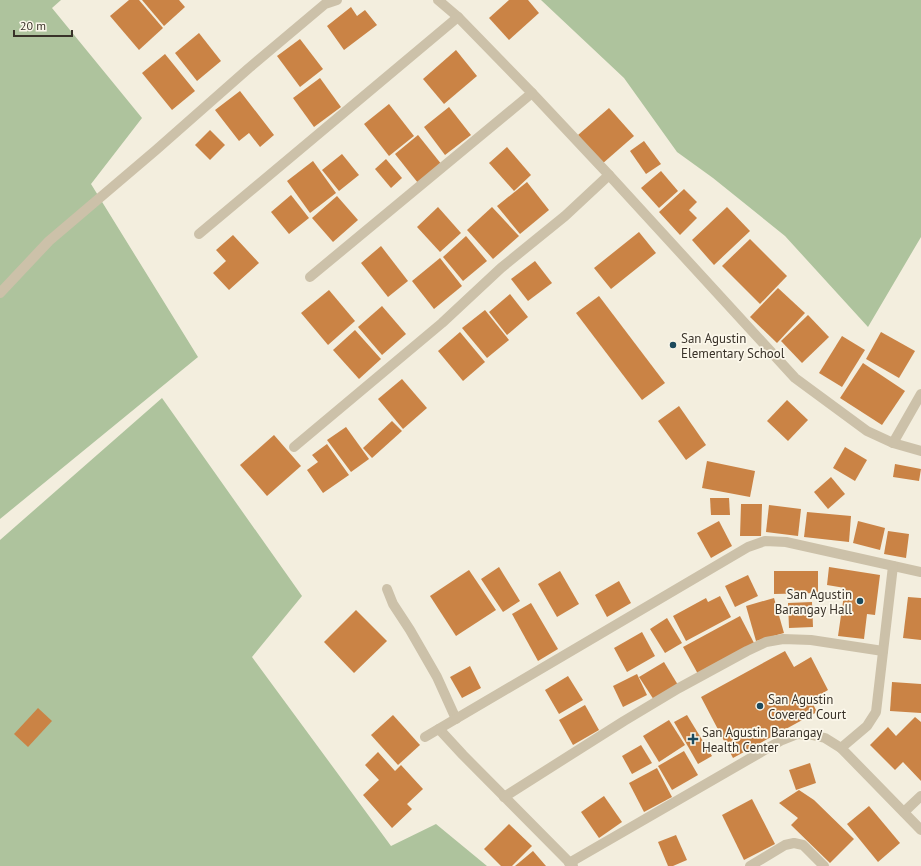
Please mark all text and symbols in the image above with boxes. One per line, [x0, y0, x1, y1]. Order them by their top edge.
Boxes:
scale bar [14, 12, 72, 38]
text: 20 m [20, 18, 46, 33]
place label: San Agustin Elementary School [681, 330, 785, 362]
marker: San Agustin Elementary School [668, 340, 678, 350]
place label: San Agustin Barangay Hall [775, 586, 852, 618]
marker: San Agustin Barangay Hall [855, 596, 865, 606]
place label: San Agustin Covered Court [768, 691, 847, 723]
marker: San Agustin Covered Court [755, 701, 765, 711]
place label: San Agustin Barangay Health Center [702, 724, 822, 756]
marker: San Agustin Barangay Health Center [687, 733, 699, 745]

